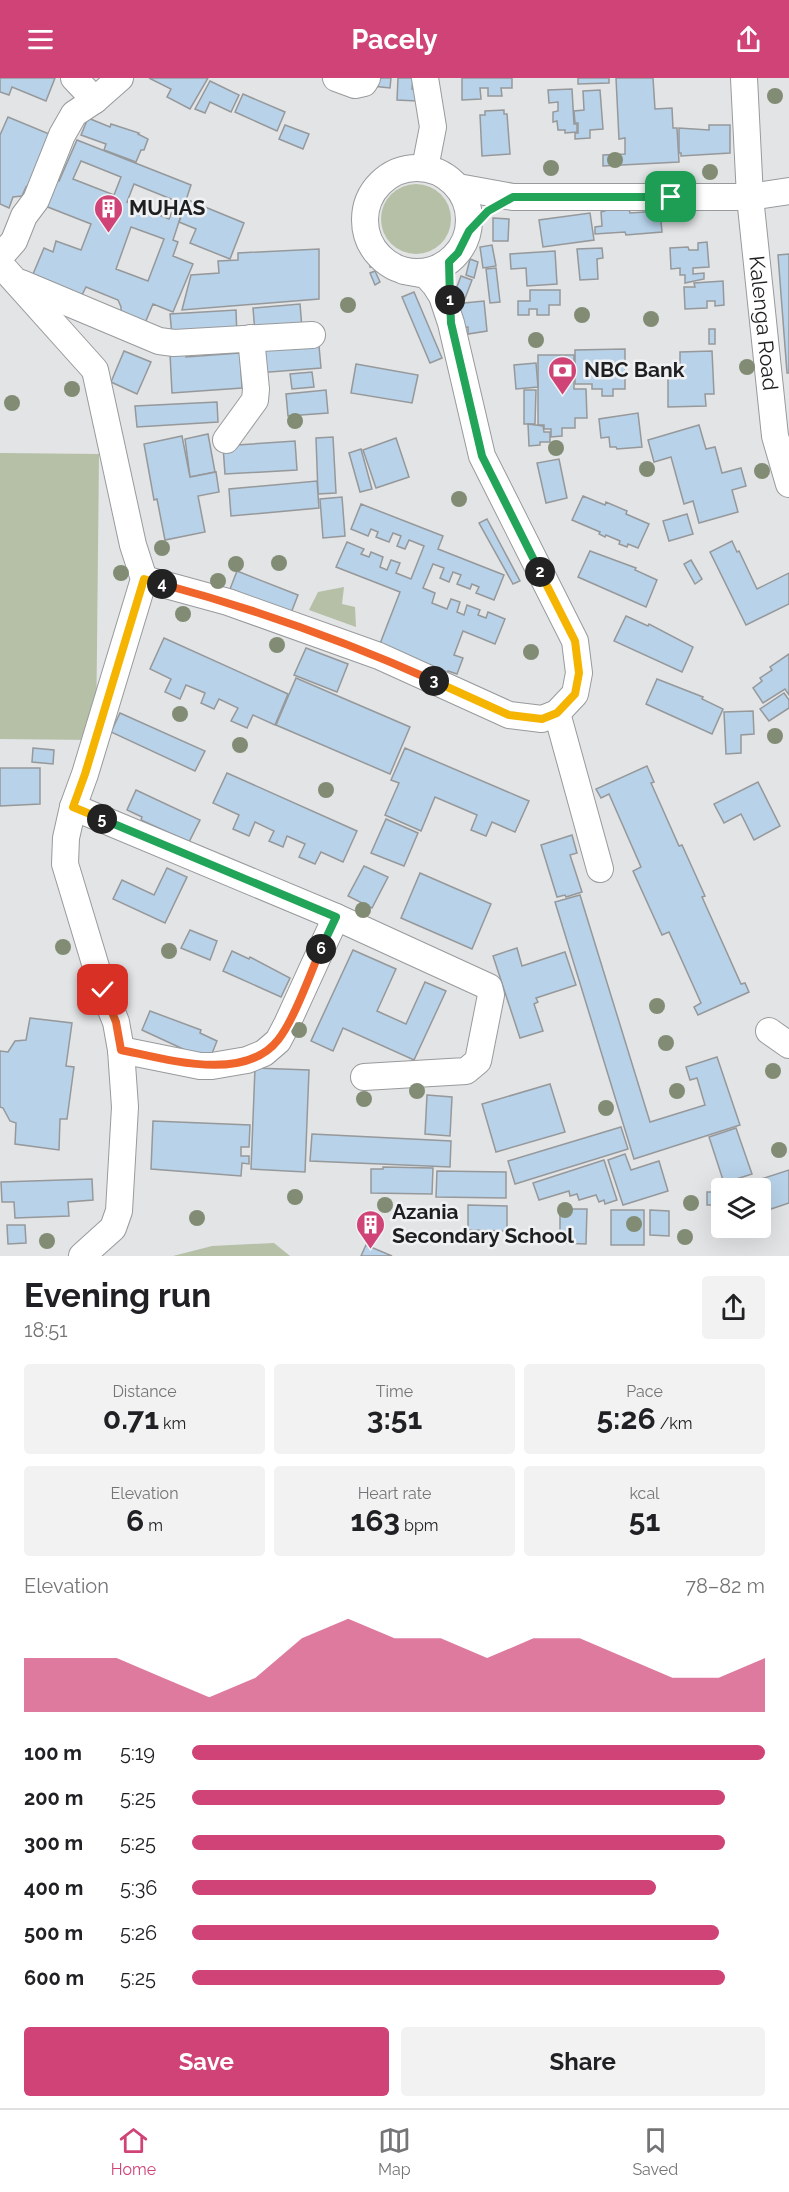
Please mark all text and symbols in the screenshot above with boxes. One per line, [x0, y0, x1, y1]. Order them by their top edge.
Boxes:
icon: menu [24, 23, 57, 56]
icon: share [732, 23, 765, 56]
text: Pacely [351, 24, 438, 55]
pin [645, 171, 696, 222]
icon: arrive [654, 180, 687, 213]
building icon: MUHAS [92, 192, 124, 234]
place label: MUHAS [129, 195, 205, 220]
street label: Kalenga Road [744, 254, 783, 392]
pin: 1 [435, 285, 465, 315]
text: 1 [446, 290, 454, 309]
bank icon: NBC Bank [547, 354, 579, 396]
place label: NBC Bank [584, 357, 685, 382]
pin: 2 [525, 557, 555, 587]
text: 2 [535, 562, 545, 581]
pin: 4 [147, 569, 177, 599]
text: 4 [157, 574, 167, 593]
pin: 3 [419, 666, 449, 696]
text: 3 [430, 671, 438, 690]
pin: 5 [87, 804, 117, 834]
text: 5 [98, 809, 106, 828]
pin: 6 [306, 934, 336, 964]
text: 6 [316, 939, 326, 958]
pin [77, 964, 128, 1015]
icon: check [86, 973, 119, 1006]
map controls [711, 1178, 771, 1238]
button: layers [711, 1178, 771, 1238]
place label: Azania Secondary School [392, 1199, 574, 1248]
building icon: Azania Secondary School [355, 1208, 387, 1250]
text: Evening run [24, 1276, 211, 1315]
button: share [702, 1276, 765, 1339]
text: 18:51 [24, 1318, 68, 1342]
text: Distance [112, 1382, 177, 1401]
text: Time [376, 1382, 413, 1401]
text: Pace [626, 1382, 663, 1401]
text: 0.71 [103, 1401, 159, 1436]
text: 3:51 [367, 1401, 422, 1436]
text: 5:26 [596, 1401, 656, 1436]
text: km [159, 1414, 186, 1433]
text: /km [656, 1414, 693, 1433]
text: Elevation [111, 1484, 178, 1503]
text: Heart rate [358, 1484, 431, 1503]
text: kcal [630, 1484, 659, 1503]
text: 6 [126, 1503, 144, 1538]
text: 163 [350, 1503, 400, 1538]
text: 51 [629, 1503, 660, 1538]
text: m [144, 1516, 163, 1535]
text: bpm [400, 1516, 439, 1535]
text: Elevation [24, 1574, 109, 1598]
text: 78–82 m [685, 1574, 765, 1598]
text: 100 m [24, 1741, 82, 1765]
text: 5:19 [120, 1741, 155, 1765]
text: 200 m [24, 1786, 83, 1810]
text: 5:25 [120, 1786, 156, 1810]
text: 300 m [24, 1831, 83, 1855]
text: 5:25 [120, 1831, 156, 1855]
text: 400 m [24, 1876, 83, 1900]
text: 5:36 [120, 1876, 157, 1900]
text: 500 m [24, 1921, 83, 1945]
text: 5:26 [120, 1921, 157, 1945]
text: 600 m [24, 1966, 84, 1990]
text: 5:25 [120, 1966, 156, 1990]
button: Save [24, 2027, 389, 2096]
button: Share [401, 2027, 765, 2096]
tab: Home [111, 2124, 156, 2179]
tab: Map [378, 2124, 411, 2179]
tab: Saved [632, 2124, 678, 2179]

